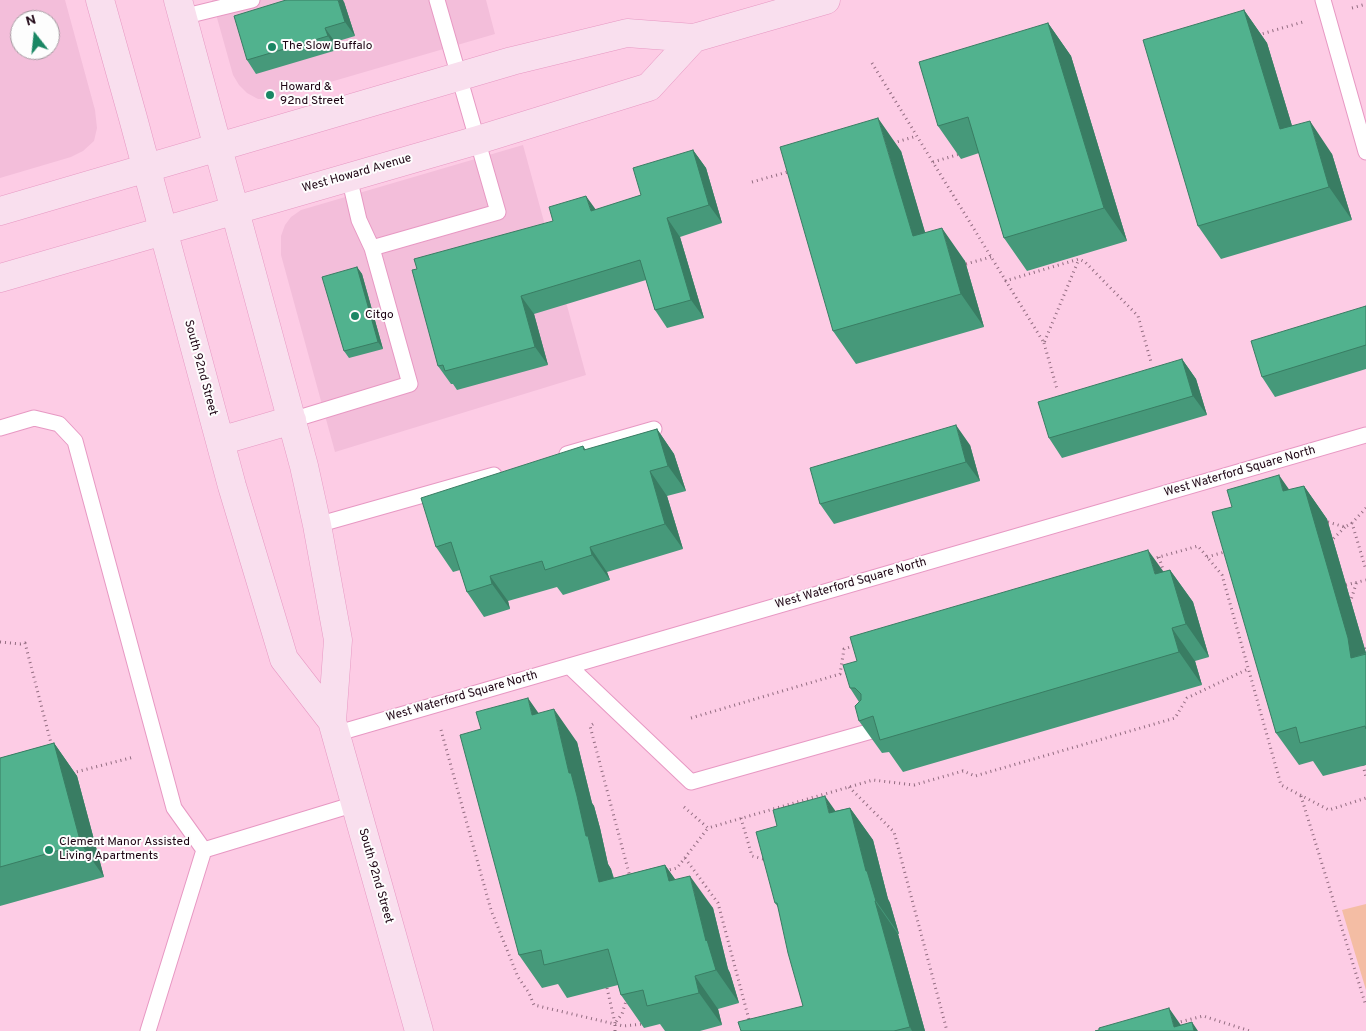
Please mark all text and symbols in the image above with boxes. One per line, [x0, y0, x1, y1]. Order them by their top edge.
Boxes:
north arrow [10, 10, 60, 60]
text: N [24, 12, 38, 31]
place label: The Slow Buffalo [282, 40, 372, 54]
marker: The Slow Buffalo [266, 41, 278, 53]
place label: Howard & 92nd Street [280, 81, 344, 109]
marker: Howard & 92nd Street [264, 89, 276, 101]
street label: West Howard Avenue [301, 152, 413, 196]
place label: Citgo [365, 309, 394, 323]
marker: Citgo [349, 310, 361, 322]
street label: South 92nd Street [180, 319, 220, 417]
street label: West Waterford Square North [1163, 443, 1317, 501]
street label: West Waterford Square North [774, 555, 928, 613]
street label: West Waterford Square North [385, 668, 539, 726]
street label: South 92nd Street [355, 827, 395, 925]
place label: Clement Manor Assisted Living Apartments [59, 836, 190, 864]
marker: Clement Manor Assisted Living Apartments [43, 844, 55, 856]

